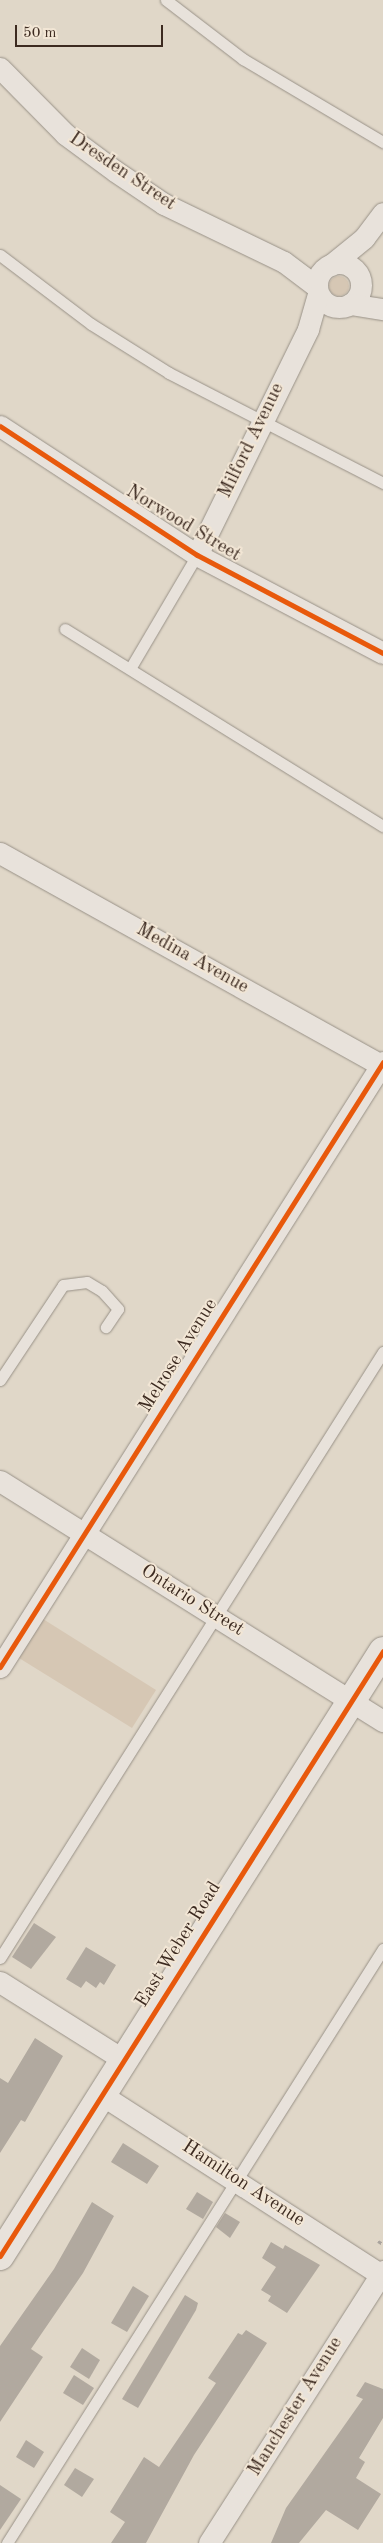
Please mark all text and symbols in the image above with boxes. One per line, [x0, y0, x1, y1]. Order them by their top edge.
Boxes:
scale bar [18, 15, 165, 47]
text: 50 m [23, 26, 57, 41]
street label: Dresden Street [64, 128, 180, 216]
street label: Milford Avenue [214, 380, 290, 502]
street label: Norwood Street [121, 481, 245, 567]
street label: Medina Avenue [132, 919, 252, 999]
street label: Melrose Avenue [135, 1295, 223, 1417]
street label: Ontario Street [136, 1560, 248, 1642]
street label: East Weber Road [131, 1878, 227, 2012]
street label: Hamilton Avenue [177, 2136, 309, 2232]
street label: Manchester Avenue [244, 2333, 348, 2481]

